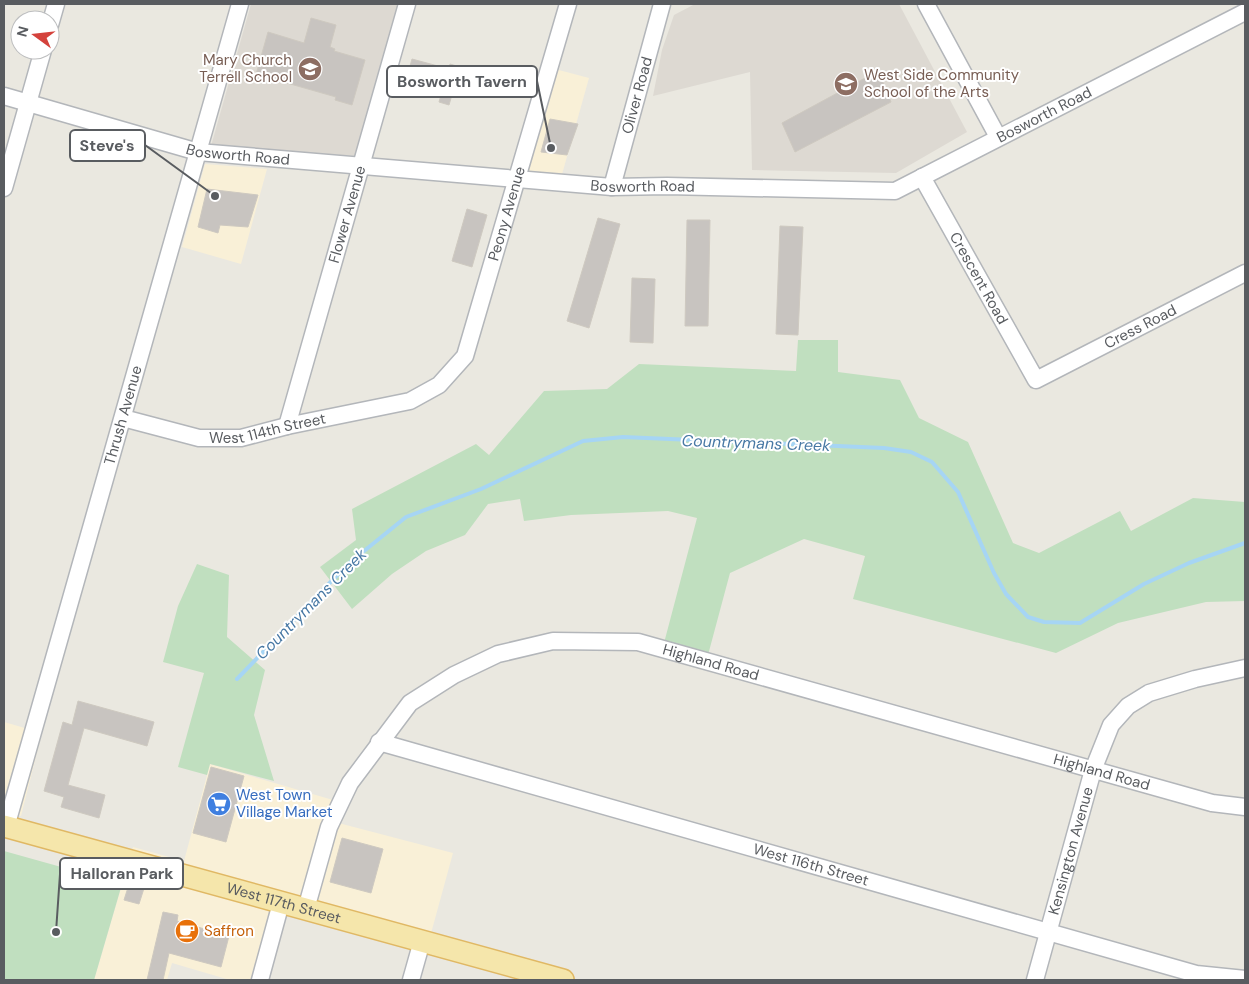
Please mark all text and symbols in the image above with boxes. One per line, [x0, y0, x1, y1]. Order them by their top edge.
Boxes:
north arrow [10, 10, 60, 60]
text: N [12, 24, 32, 39]
place label: Mary Church Terrell School [199, 50, 292, 87]
street label: Oliver Road [617, 55, 657, 136]
school or university icon: Mary Church Terrell School [297, 56, 323, 82]
place label: West Side Community School of the Arts [864, 65, 1020, 102]
callout: Bosworth Tavern [387, 66, 537, 97]
text: Bosworth Tavern [397, 71, 527, 92]
school or university icon: West Side Community School of the Arts [833, 71, 859, 97]
street label: Bosworth Road [993, 82, 1095, 147]
callout: Steve's [70, 130, 145, 161]
text: Steve's [80, 135, 134, 156]
street label: Bosworth Road [184, 139, 291, 170]
street label: Flower Avenue [324, 163, 371, 265]
street label: Peony Avenue [483, 164, 530, 263]
street label: Bosworth Road [590, 175, 695, 197]
street label: Crescent Road [945, 228, 1013, 328]
street label: Cress Road [1101, 300, 1180, 353]
street label: Thrush Avenue [99, 363, 147, 467]
street label: West 114th Street [209, 408, 328, 448]
water label: Countrymans Creek [681, 430, 832, 456]
water label: Countrymans Creek [251, 543, 372, 664]
street label: Highland Road [660, 639, 761, 685]
street label: Highland Road [1051, 749, 1152, 795]
place label: West Town Village Market [236, 785, 333, 822]
street label: Kensington Avenue [1043, 785, 1098, 917]
supermarket icon: West Town Village Market [206, 791, 232, 817]
street label: West 116th Street [751, 839, 871, 891]
callout: Halloran Park [60, 858, 183, 889]
text: Halloran Park [70, 863, 174, 884]
street label: West 117th Street [224, 878, 343, 928]
cafe icon: Saffron [174, 918, 200, 944]
place label: Saffron [204, 921, 254, 941]

